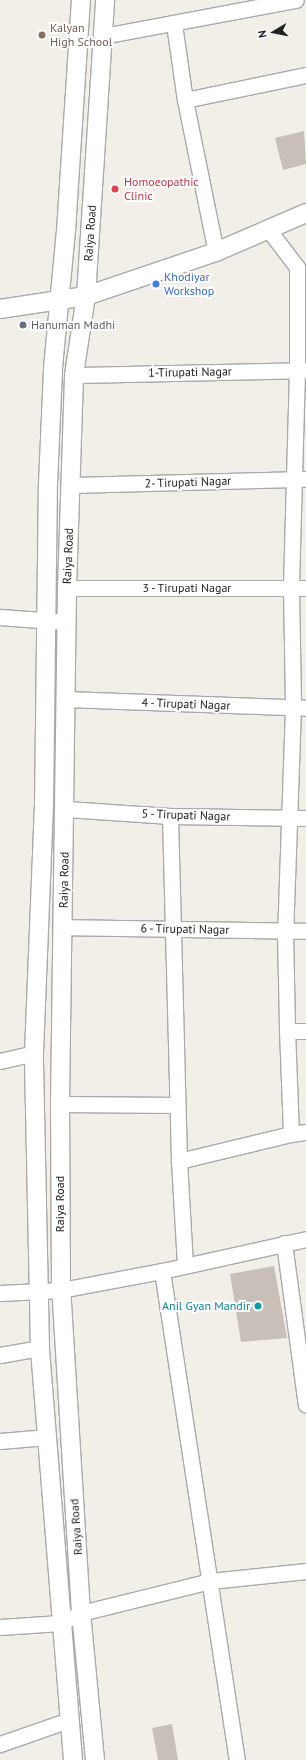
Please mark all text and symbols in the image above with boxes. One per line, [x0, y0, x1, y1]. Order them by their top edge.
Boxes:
north arrow [254, 12, 294, 52]
place label: Kalyan High School [50, 21, 112, 49]
text: N [255, 29, 270, 39]
marker: Kalyan High School [37, 30, 47, 40]
place label: Homoeopathic Clinic [124, 175, 199, 203]
marker: Homoeopathic Clinic [109, 183, 121, 195]
street label: Raiya Road [81, 204, 99, 262]
place label: Khodiyar Workshop [164, 270, 214, 298]
marker: Khodiyar Workshop [151, 279, 161, 289]
place label: Hanuman Madhi [31, 318, 115, 332]
marker: Hanuman Madhi [18, 320, 28, 330]
street label: 1-Tirupati Nagar [148, 364, 232, 380]
street label: 2- Tirupati Nagar [144, 473, 232, 491]
street label: Raiya Road [60, 528, 76, 584]
street label: 3 - Tirupati Nagar [141, 581, 233, 595]
street label: 4 - Tirupati Nagar [140, 695, 232, 713]
street label: 5 - Tirupati Nagar [140, 806, 232, 824]
street label: Raiya Road [56, 852, 72, 908]
street label: 6 - Tirupati Nagar [139, 921, 231, 937]
street label: Raiya Road [53, 1176, 67, 1232]
place label: Anil Gyan Mandir [162, 1299, 250, 1313]
marker: Anil Gyan Mandir [253, 1301, 263, 1311]
street label: Raiya Road [67, 1498, 85, 1556]

